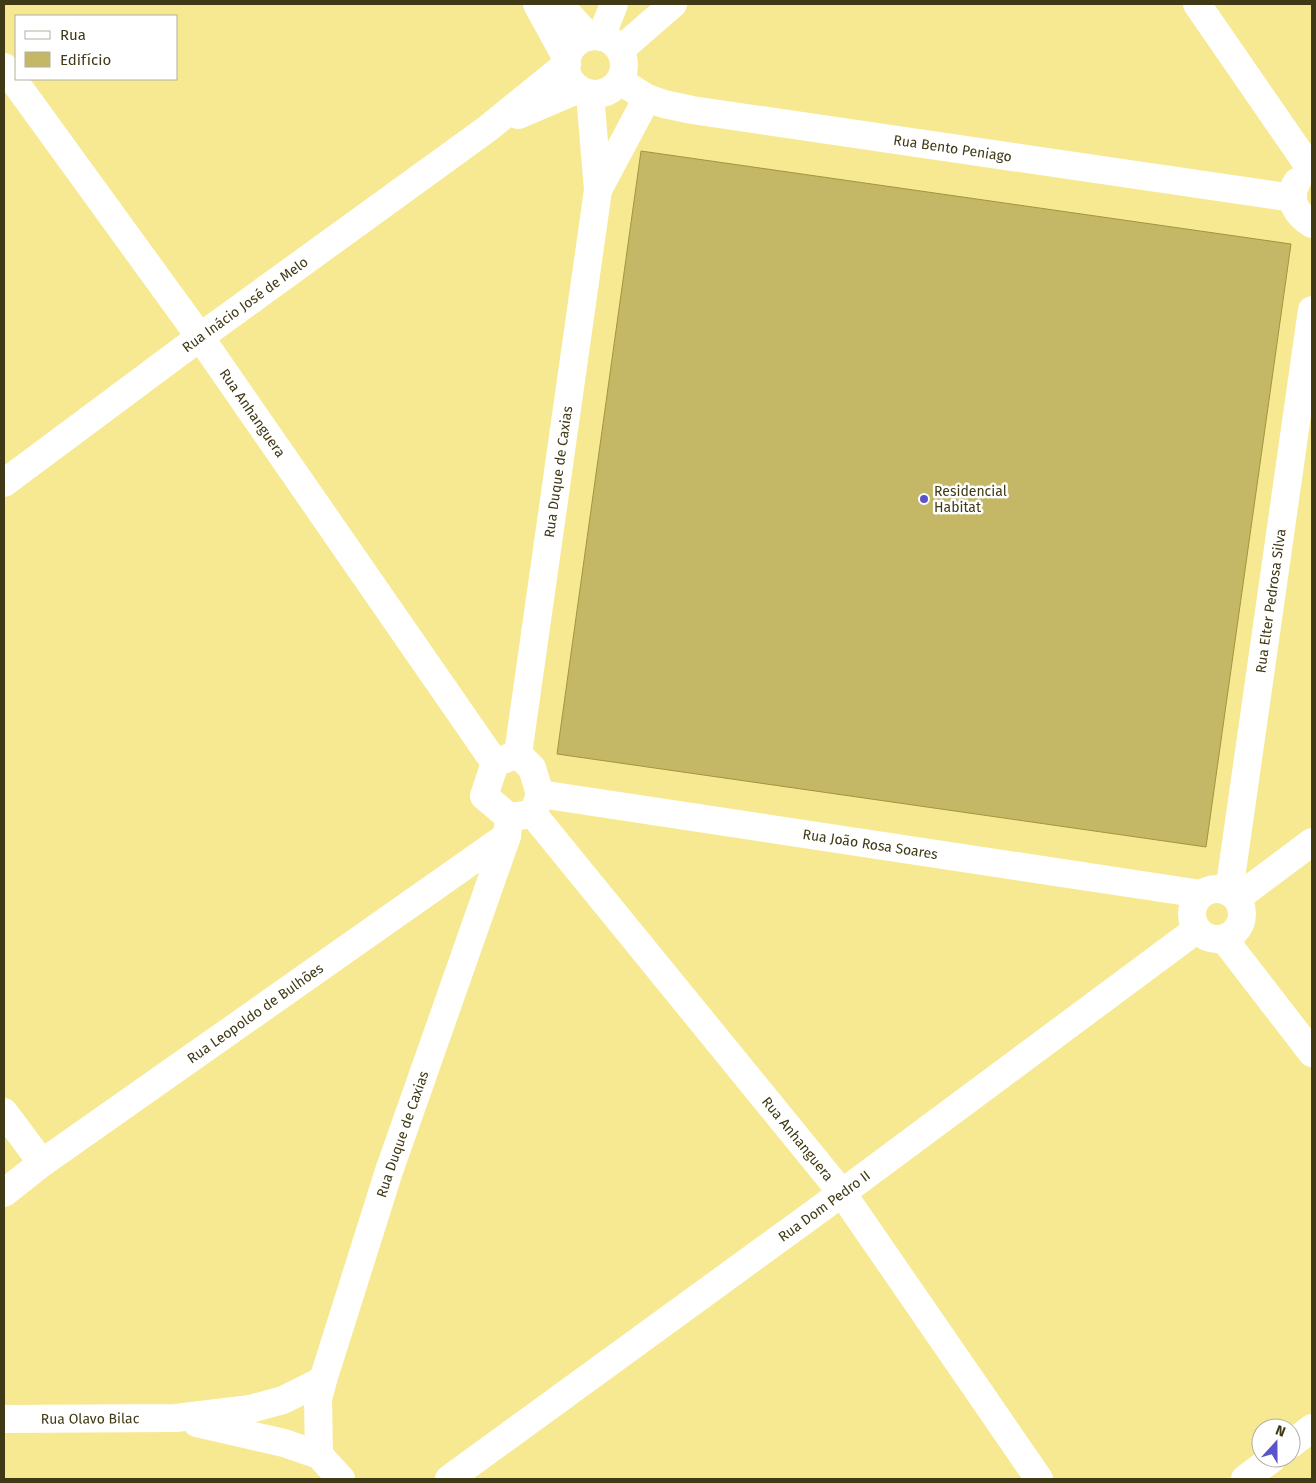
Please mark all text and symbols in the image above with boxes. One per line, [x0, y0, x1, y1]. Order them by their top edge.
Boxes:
legend [15, 15, 178, 80]
text: Rua [60, 26, 86, 44]
text: Edifício [60, 51, 111, 69]
street label: Rua Bento Peniago [892, 132, 1013, 166]
street label: Rua Inácio José de Melo [179, 253, 312, 356]
street label: Rua Anhanguera [216, 366, 289, 461]
street label: Rua Duque de Caxias [541, 404, 576, 539]
place label: Residencial Habitat [934, 483, 1007, 516]
marker: Residencial Habitat [918, 493, 930, 505]
street label: Rua Elter Pedrosa Silva [1252, 528, 1290, 674]
street label: Rua João Rosa Soares [801, 826, 939, 863]
street label: Rua Leopoldo de Bulhões [184, 960, 327, 1067]
street label: Rua Duque de Caxias [373, 1068, 433, 1200]
street label: Rua Anhanguera [758, 1093, 837, 1185]
street label: Rua Dom Pedro II [775, 1167, 874, 1246]
street label: Rua Olavo Bilac [41, 1410, 140, 1428]
north arrow [1251, 1418, 1301, 1468]
text: N [1273, 1422, 1288, 1441]

